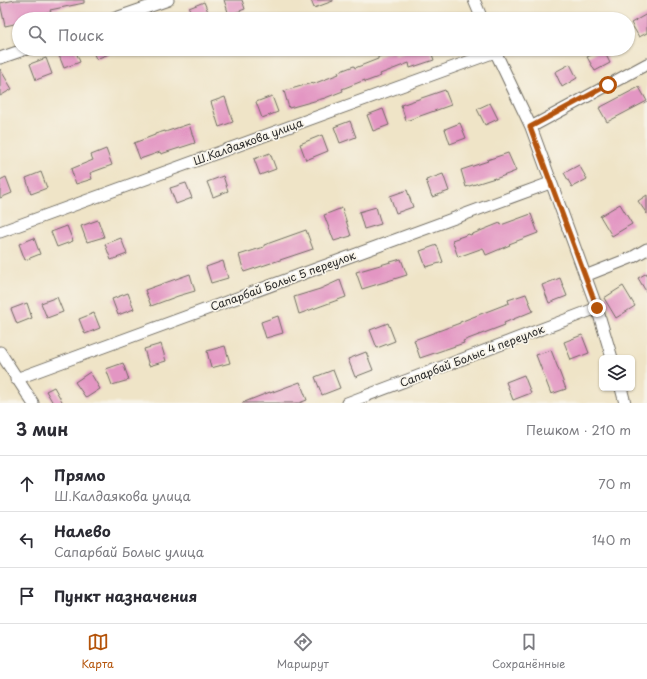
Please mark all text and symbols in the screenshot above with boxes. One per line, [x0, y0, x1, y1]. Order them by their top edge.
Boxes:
search box [12, 12, 635, 56]
icon: search [26, 23, 48, 45]
text: Поиск [58, 23, 104, 46]
route start [599, 76, 617, 94]
street label: Ш.Калдаякова улица [191, 114, 305, 169]
street label: Сапарбай Болыс 5 переулок [208, 246, 358, 315]
route end [588, 299, 606, 317]
street label: Сапарбай Болыс 4 переулок [397, 320, 547, 391]
map controls [599, 355, 635, 391]
button: layers [599, 355, 635, 391]
text: 3 мин [16, 416, 68, 442]
text: Пешком · 210 m [526, 420, 631, 439]
text: Прямо [54, 463, 105, 486]
icon: ahead [16, 473, 38, 495]
text: 70 m [598, 474, 631, 493]
text: Ш.Калдаякова улица [54, 486, 191, 505]
text: Налево [54, 519, 111, 542]
icon: left [16, 529, 38, 551]
text: 140 m [592, 530, 631, 549]
text: Сапарбай Болыс улица [54, 542, 204, 561]
text: Пункт назначения [54, 584, 197, 607]
icon: arrive [16, 585, 38, 607]
tab: Карта [82, 631, 114, 672]
tab: Маршрут [277, 631, 329, 672]
tab: Сохранённые [492, 631, 565, 672]

